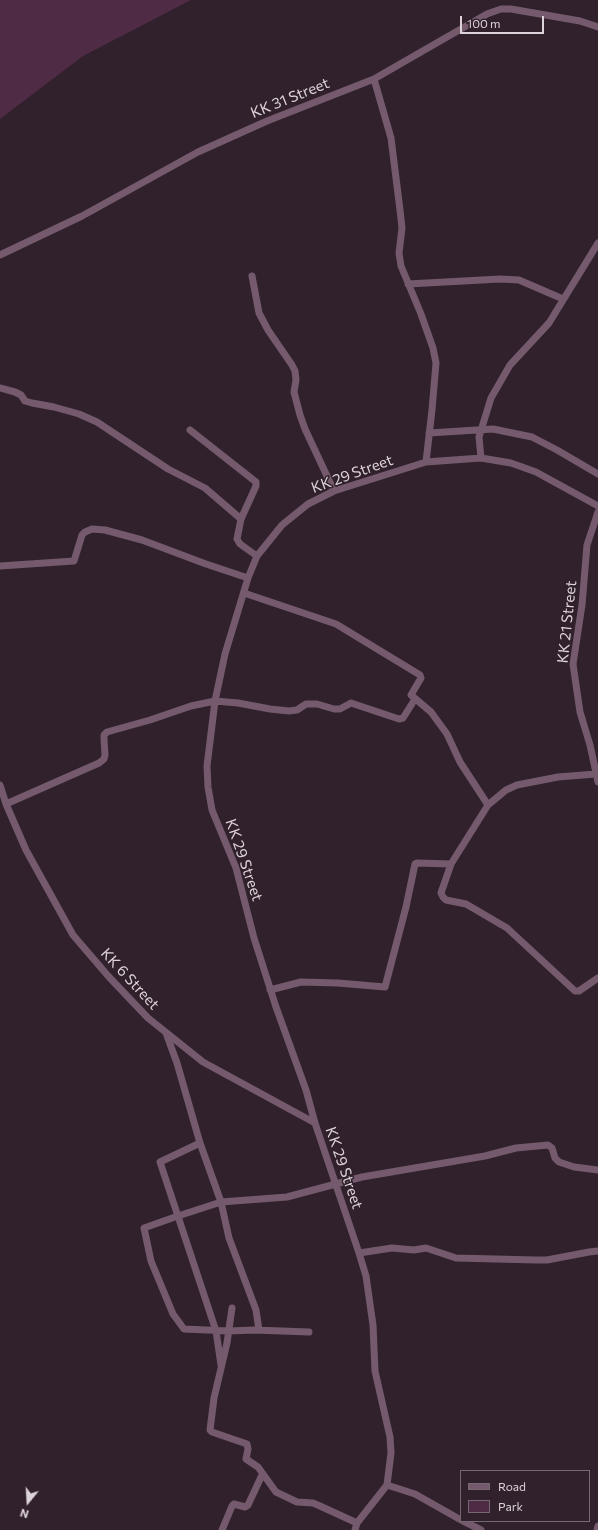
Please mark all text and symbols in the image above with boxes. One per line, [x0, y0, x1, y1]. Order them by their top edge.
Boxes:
scale bar [462, 8, 546, 34]
text: 100 m [467, 16, 501, 30]
street label: KK 31 Street [248, 74, 332, 122]
street label: KK 29 Street [309, 451, 395, 497]
street label: KK 21 Street [554, 580, 580, 664]
street label: KK 29 Street [222, 817, 266, 903]
street label: KK 6 Street [97, 945, 163, 1013]
street label: KK 29 Street [322, 1125, 366, 1211]
legend [460, 1470, 590, 1522]
text: Road [498, 1479, 526, 1493]
north arrow [8, 1482, 48, 1522]
text: Park [498, 1499, 523, 1513]
text: N [18, 1506, 30, 1521]

